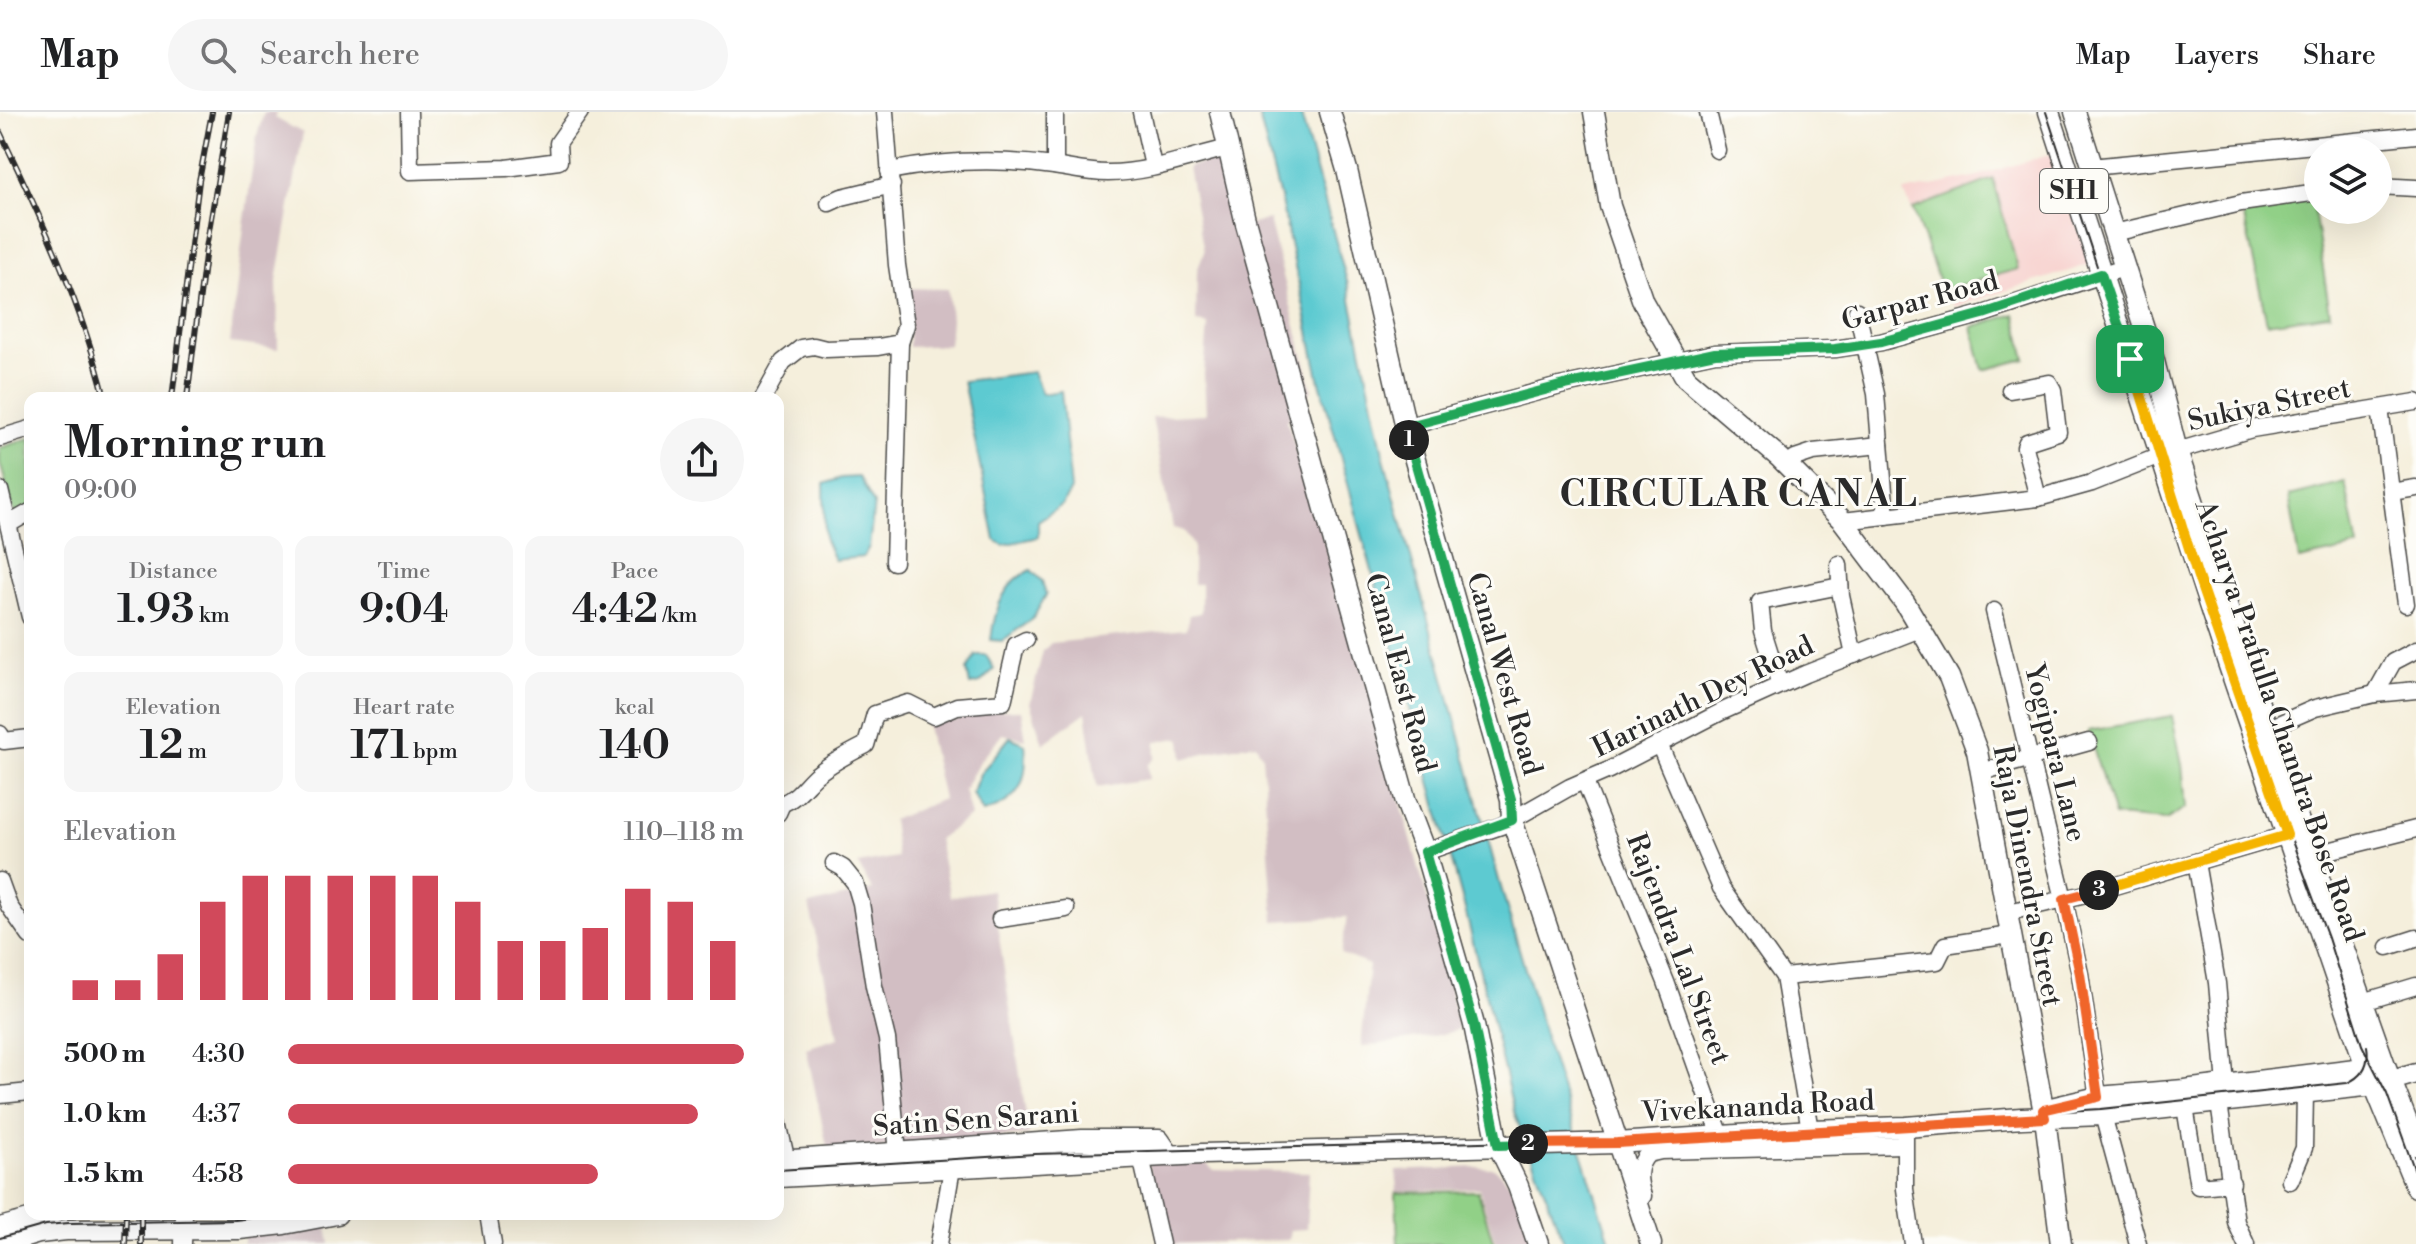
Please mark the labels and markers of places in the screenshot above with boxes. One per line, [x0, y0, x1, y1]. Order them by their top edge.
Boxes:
pin [2096, 325, 2164, 393]
pin: 1 [1389, 420, 1429, 460]
pin: 3 [2079, 870, 2119, 910]
pin: 2 [1508, 1124, 1548, 1164]

